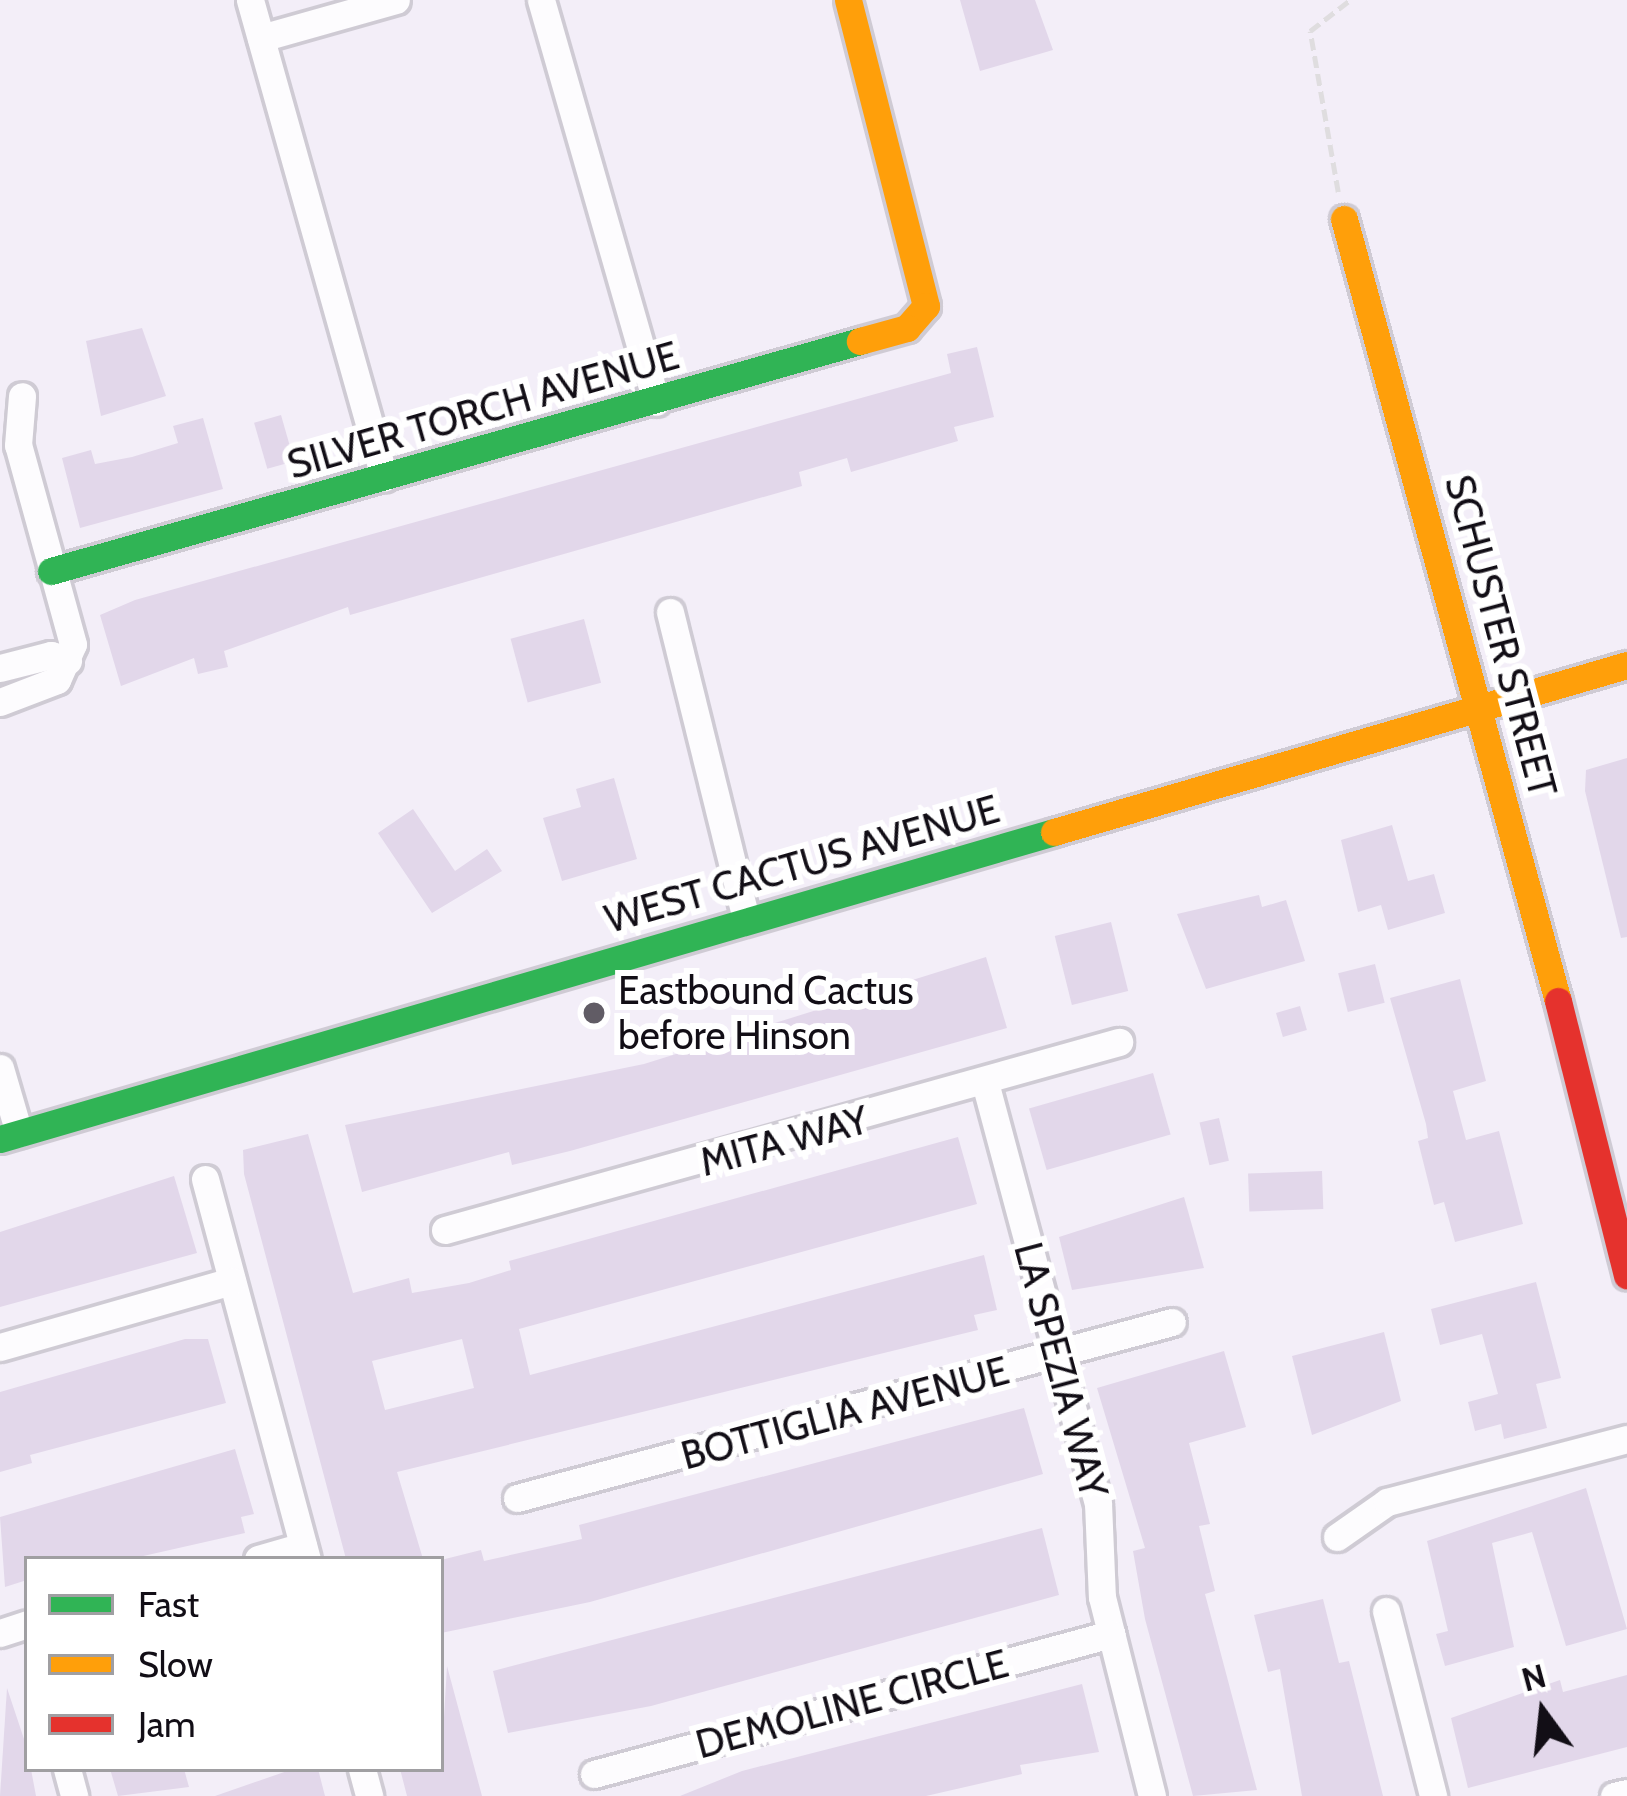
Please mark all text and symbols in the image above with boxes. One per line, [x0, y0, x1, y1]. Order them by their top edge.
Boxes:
street label: SILVER TORCH AVENUE [282, 332, 684, 488]
street label: SCHUSTER STREET [1436, 470, 1566, 802]
street label: WEST CACTUS AVENUE [600, 785, 1004, 943]
place label: Eastbound Cactus before Hinson [618, 968, 914, 1059]
marker: Eastbound Cactus before Hinson [581, 1000, 607, 1026]
street label: MITA WAY [695, 1096, 873, 1186]
street label: LA SPEZIA WAY [1004, 1237, 1118, 1503]
street label: BOTTIGLIA AVENUE [676, 1347, 1014, 1479]
legend [24, 1556, 444, 1772]
text: Fast [138, 1582, 199, 1626]
street label: DEMOLINE CIRCLE [691, 1640, 1013, 1768]
text: Slow [138, 1642, 213, 1686]
north arrow [1483, 1652, 1603, 1772]
text: N [1517, 1655, 1550, 1700]
text: Jam [138, 1702, 196, 1746]

